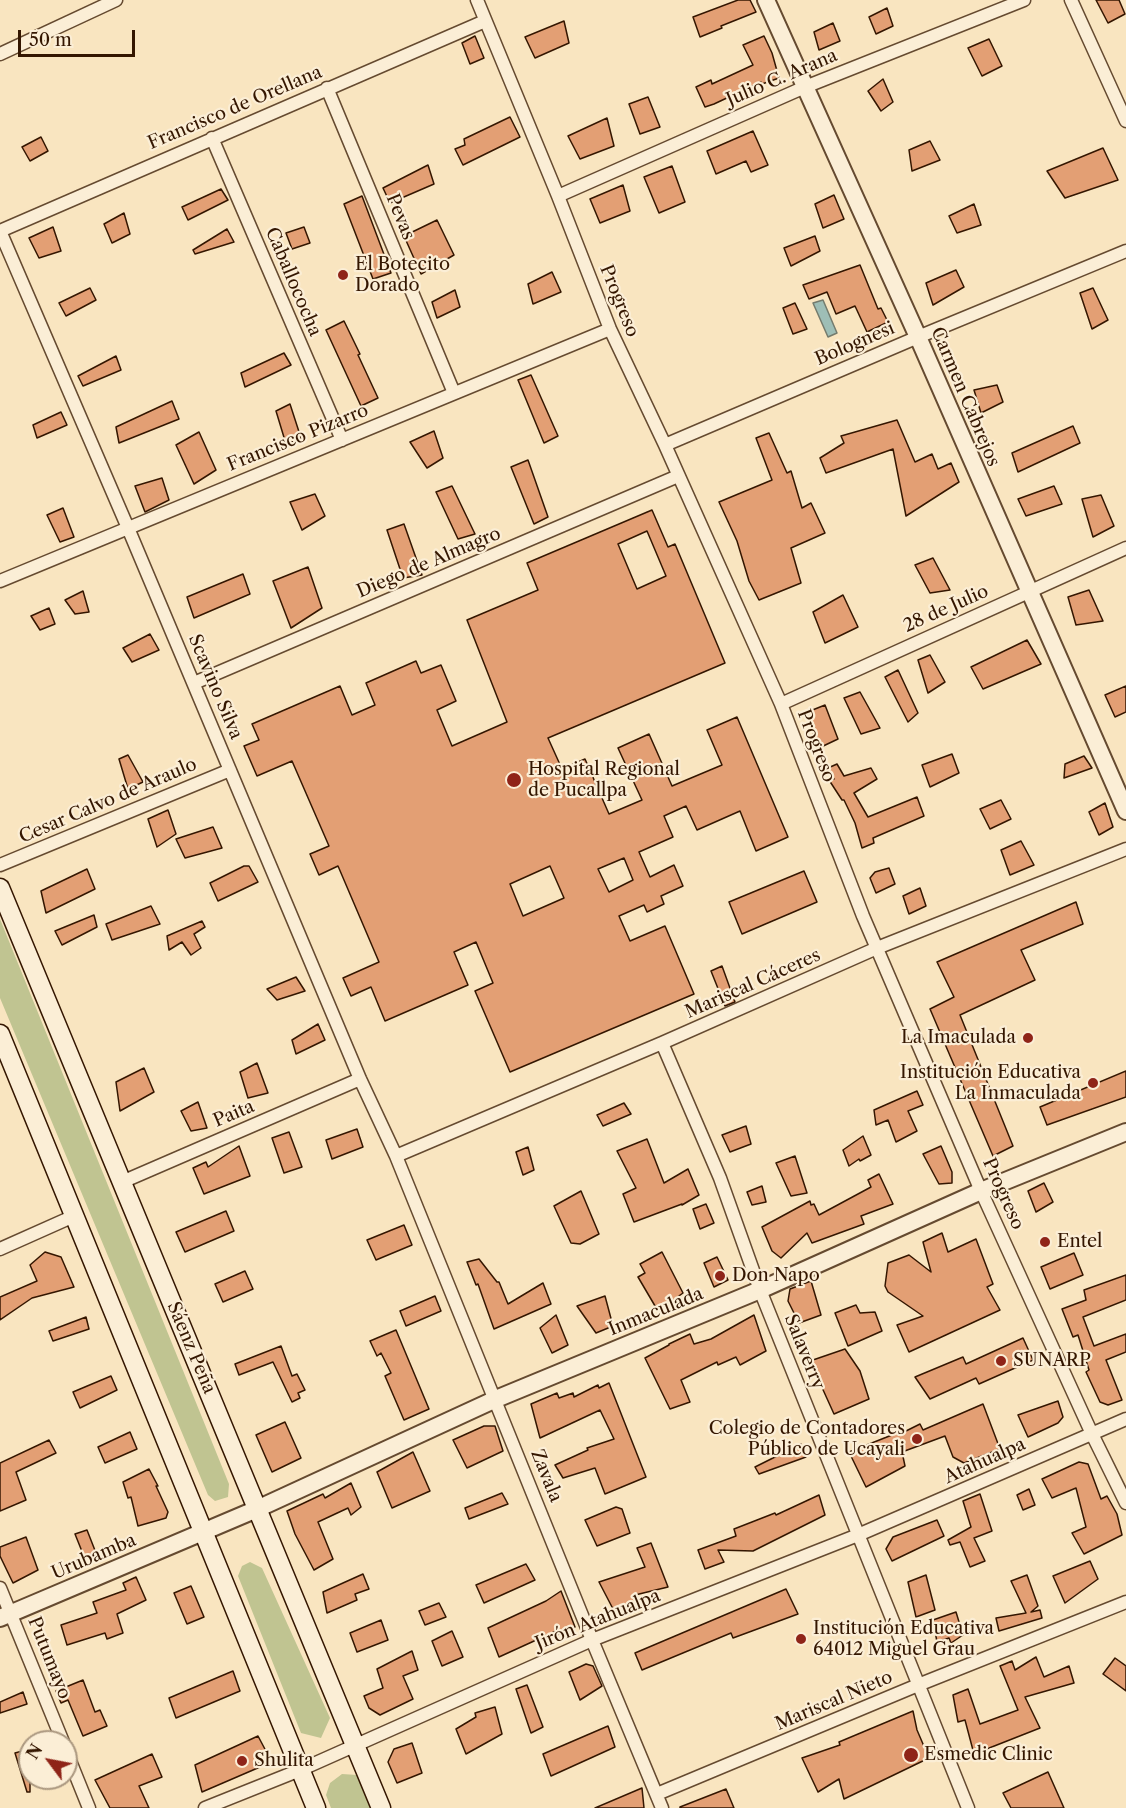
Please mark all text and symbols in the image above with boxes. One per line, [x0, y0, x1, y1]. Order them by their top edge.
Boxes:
scale bar [21, 18, 138, 56]
text: 50 m [29, 29, 72, 51]
street label: Julio C. Arana [723, 45, 841, 111]
street label: Francisco de Orellana [145, 61, 325, 155]
street label: Pevas [381, 191, 419, 243]
street label: Caballococha [260, 224, 326, 340]
place label: El Botecito Dorado [355, 254, 450, 296]
street label: Progreso [595, 262, 643, 340]
marker: El Botecito Dorado [336, 268, 350, 282]
street label: Bolognesi [812, 318, 898, 370]
street label: Carmen Cabrejos [926, 324, 1004, 470]
street label: Francisco Pizarro [224, 400, 372, 476]
street label: Diego de Almagro [354, 523, 504, 603]
street label: 28 de Julio [900, 581, 992, 637]
street label: Scavino Silva [183, 631, 247, 743]
street label: Progreso [792, 707, 840, 785]
street label: Cesar Calvo de Araulo [16, 754, 200, 848]
place label: Hospital Regional de Pucallpa [528, 759, 680, 802]
marker: Hospital Regional de Pucallpa [505, 771, 523, 789]
street label: Mariscal Cáceres [682, 945, 824, 1023]
place label: La Imaculada [901, 1027, 1016, 1049]
marker: La Imaculada [1021, 1031, 1035, 1045]
place label: Institución Educativa La Inmaculada [900, 1062, 1081, 1104]
marker: Institución Educativa La Inmaculada [1086, 1076, 1100, 1090]
street label: Paita [210, 1096, 258, 1132]
street label: Progreso [978, 1155, 1028, 1233]
place label: Entel [1057, 1231, 1102, 1253]
marker: Entel [1038, 1235, 1052, 1249]
place label: Don Napo [732, 1265, 820, 1287]
marker: Don Napo [713, 1269, 727, 1283]
street label: Inmaculada [606, 1283, 706, 1341]
street label: Sáenz Peña [162, 1299, 220, 1397]
street label: Salaverry [779, 1311, 829, 1393]
place label: SUNARP [1013, 1350, 1091, 1372]
marker: SUNARP [994, 1354, 1008, 1368]
place label: Colegio de Contadores Público de Ucayali [709, 1418, 905, 1460]
marker: Colegio de Contadores Público de Ucayali [910, 1432, 924, 1446]
street label: Atahualpa [941, 1433, 1029, 1489]
street label: Zavala [526, 1447, 566, 1505]
street label: Urubamba [49, 1530, 139, 1584]
street label: Jirón Atahualpa [532, 1585, 664, 1655]
street label: Putumayo [23, 1614, 75, 1702]
place label: Institución Educativa 64012 Miguel Grau [813, 1618, 994, 1660]
marker: Institución Educativa 64012 Miguel Grau [794, 1632, 808, 1646]
street label: Mariscal Nieto [772, 1667, 896, 1735]
north arrow [18, 1730, 78, 1790]
text: N [22, 1740, 47, 1763]
place label: Esmedic Clinic [924, 1744, 1053, 1766]
marker: Esmedic Clinic [902, 1746, 920, 1764]
place label: Shulita [254, 1750, 314, 1772]
marker: Shulita [235, 1754, 249, 1768]

